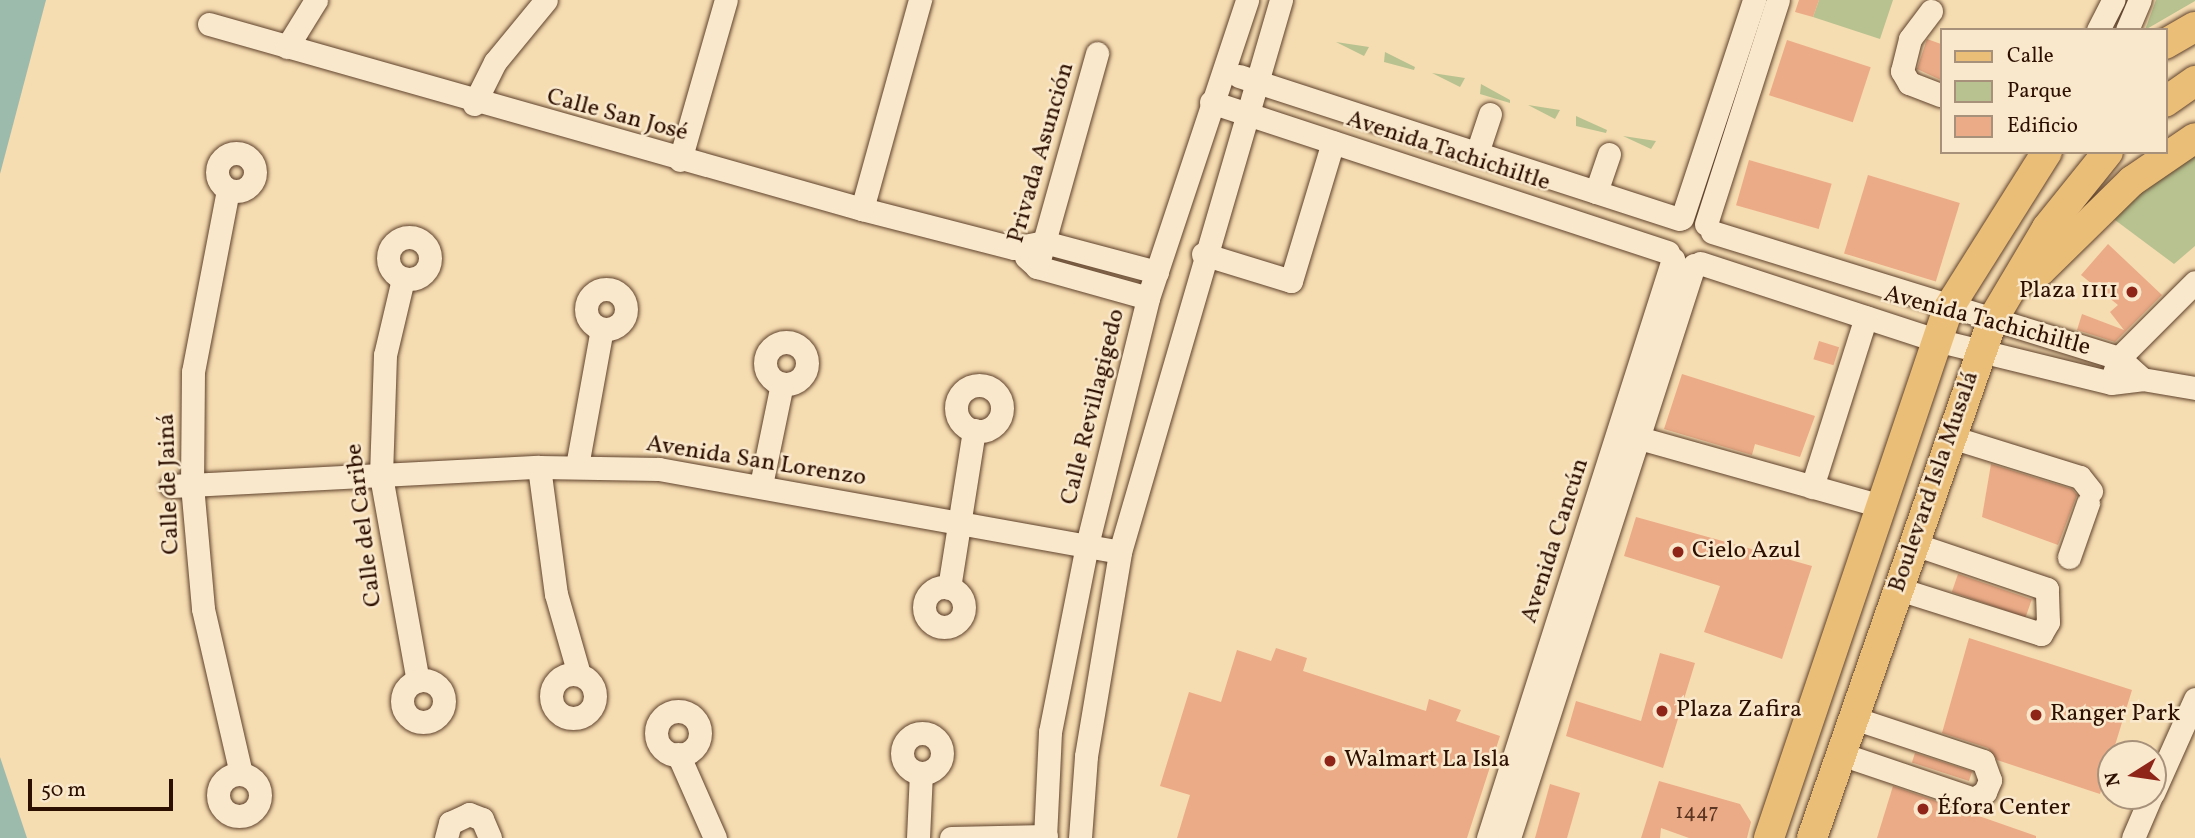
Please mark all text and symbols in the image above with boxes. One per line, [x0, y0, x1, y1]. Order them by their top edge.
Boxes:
legend [1940, 28, 2167, 154]
text: Calle [2007, 42, 2054, 71]
street label: Privada Asunción [1002, 60, 1082, 246]
text: Parque [2007, 77, 2072, 106]
street label: Calle San José [543, 83, 691, 149]
street label: Avenida Tachichiltle [1342, 105, 1554, 199]
text: Edificio [2007, 112, 2078, 141]
place label: Plaza 1111 [2019, 278, 2118, 306]
street label: Avenida Tachichiltle [1880, 281, 2094, 363]
marker: Plaza 1111 [2124, 284, 2140, 300]
street label: Calle Revillagigedo [1056, 306, 1132, 508]
street label: Boulevard Isla Musalá [1884, 368, 1986, 596]
street label: Calle de Jainá [153, 413, 187, 555]
street label: Avenida San Lorenzo [644, 430, 868, 494]
street label: Calle del Caribe [341, 442, 389, 608]
street label: Avenida Cancún [1516, 455, 1596, 627]
place label: Cielo Azul [1692, 538, 1801, 566]
marker: Cielo Azul [1670, 544, 1686, 560]
place label: Plaza Zafira [1676, 697, 1802, 725]
place label: Ranger Park [2050, 701, 2180, 729]
marker: Plaza Zafira [1654, 703, 1670, 719]
marker: Ranger Park [2028, 707, 2044, 723]
north arrow [2097, 740, 2167, 810]
place label: Walmart La Isla [1344, 747, 1510, 775]
marker: Walmart La Isla [1322, 753, 1338, 769]
scale bar [32, 764, 177, 808]
text: N [2099, 770, 2128, 788]
text: 50 m [41, 776, 86, 805]
place label: Éfora Center [1937, 795, 2070, 823]
house number: 1447 [1675, 800, 1719, 826]
marker: Éfora Center [1915, 801, 1931, 817]

